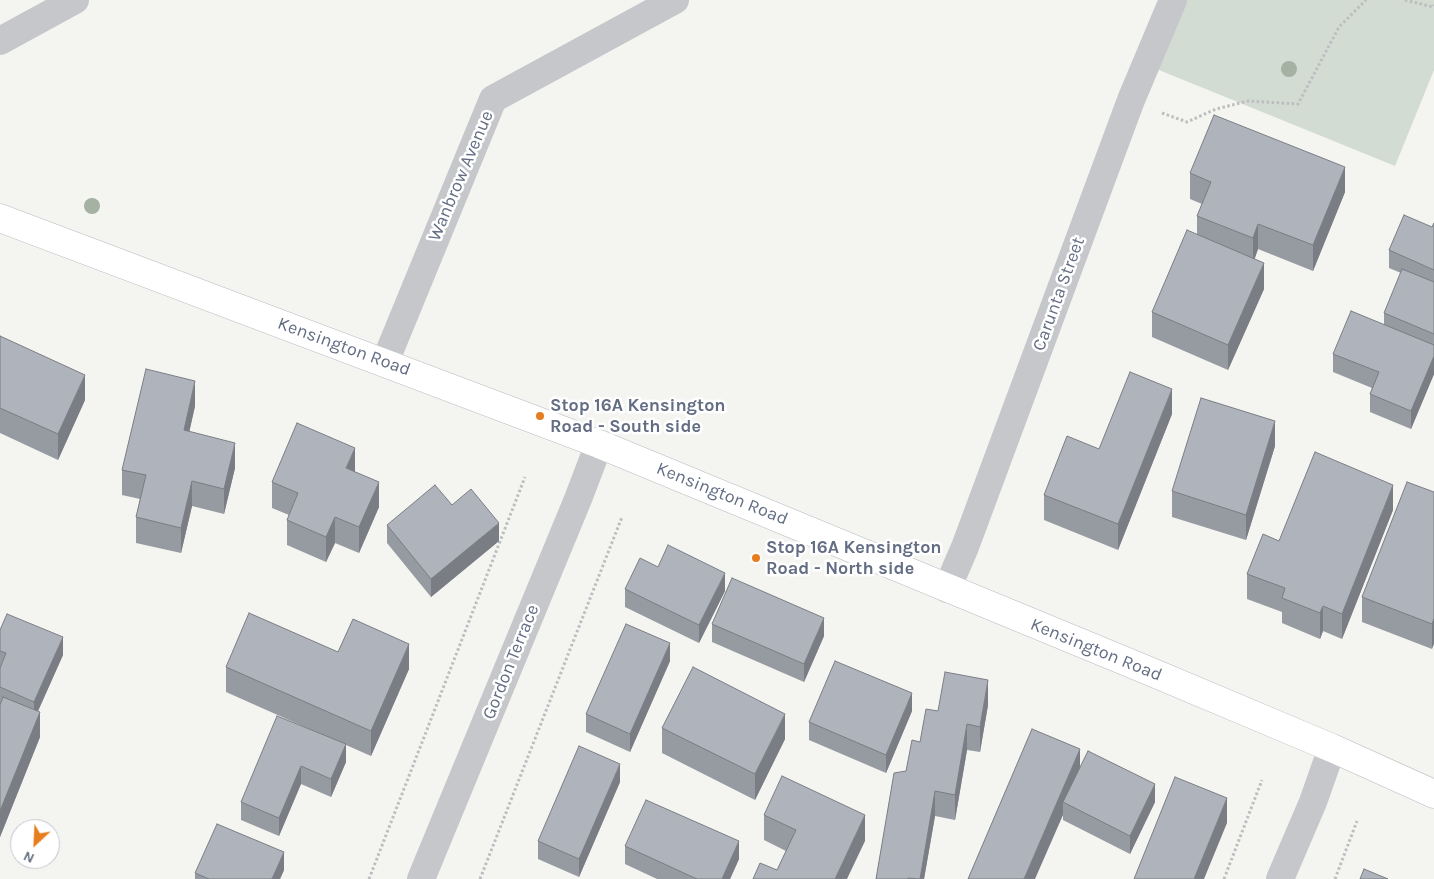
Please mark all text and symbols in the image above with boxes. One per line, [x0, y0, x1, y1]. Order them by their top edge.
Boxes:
street label: Wanbrow Avenue [424, 107, 498, 245]
street label: Carunta Street [1028, 234, 1090, 354]
street label: Kensington Road [274, 313, 414, 381]
place label: Stop 16A Kensington Road - South side [550, 395, 726, 438]
marker: Stop 16A Kensington Road - South side [534, 410, 546, 422]
street label: Kensington Road [653, 458, 791, 530]
place label: Stop 16A Kensington Road - North side [766, 537, 942, 580]
marker: Stop 16A Kensington Road - North side [750, 552, 762, 564]
street label: Gordon Terrace [478, 601, 544, 723]
street label: Kensington Road [1027, 614, 1165, 686]
north arrow [10, 819, 60, 869]
text: N [21, 847, 37, 867]

